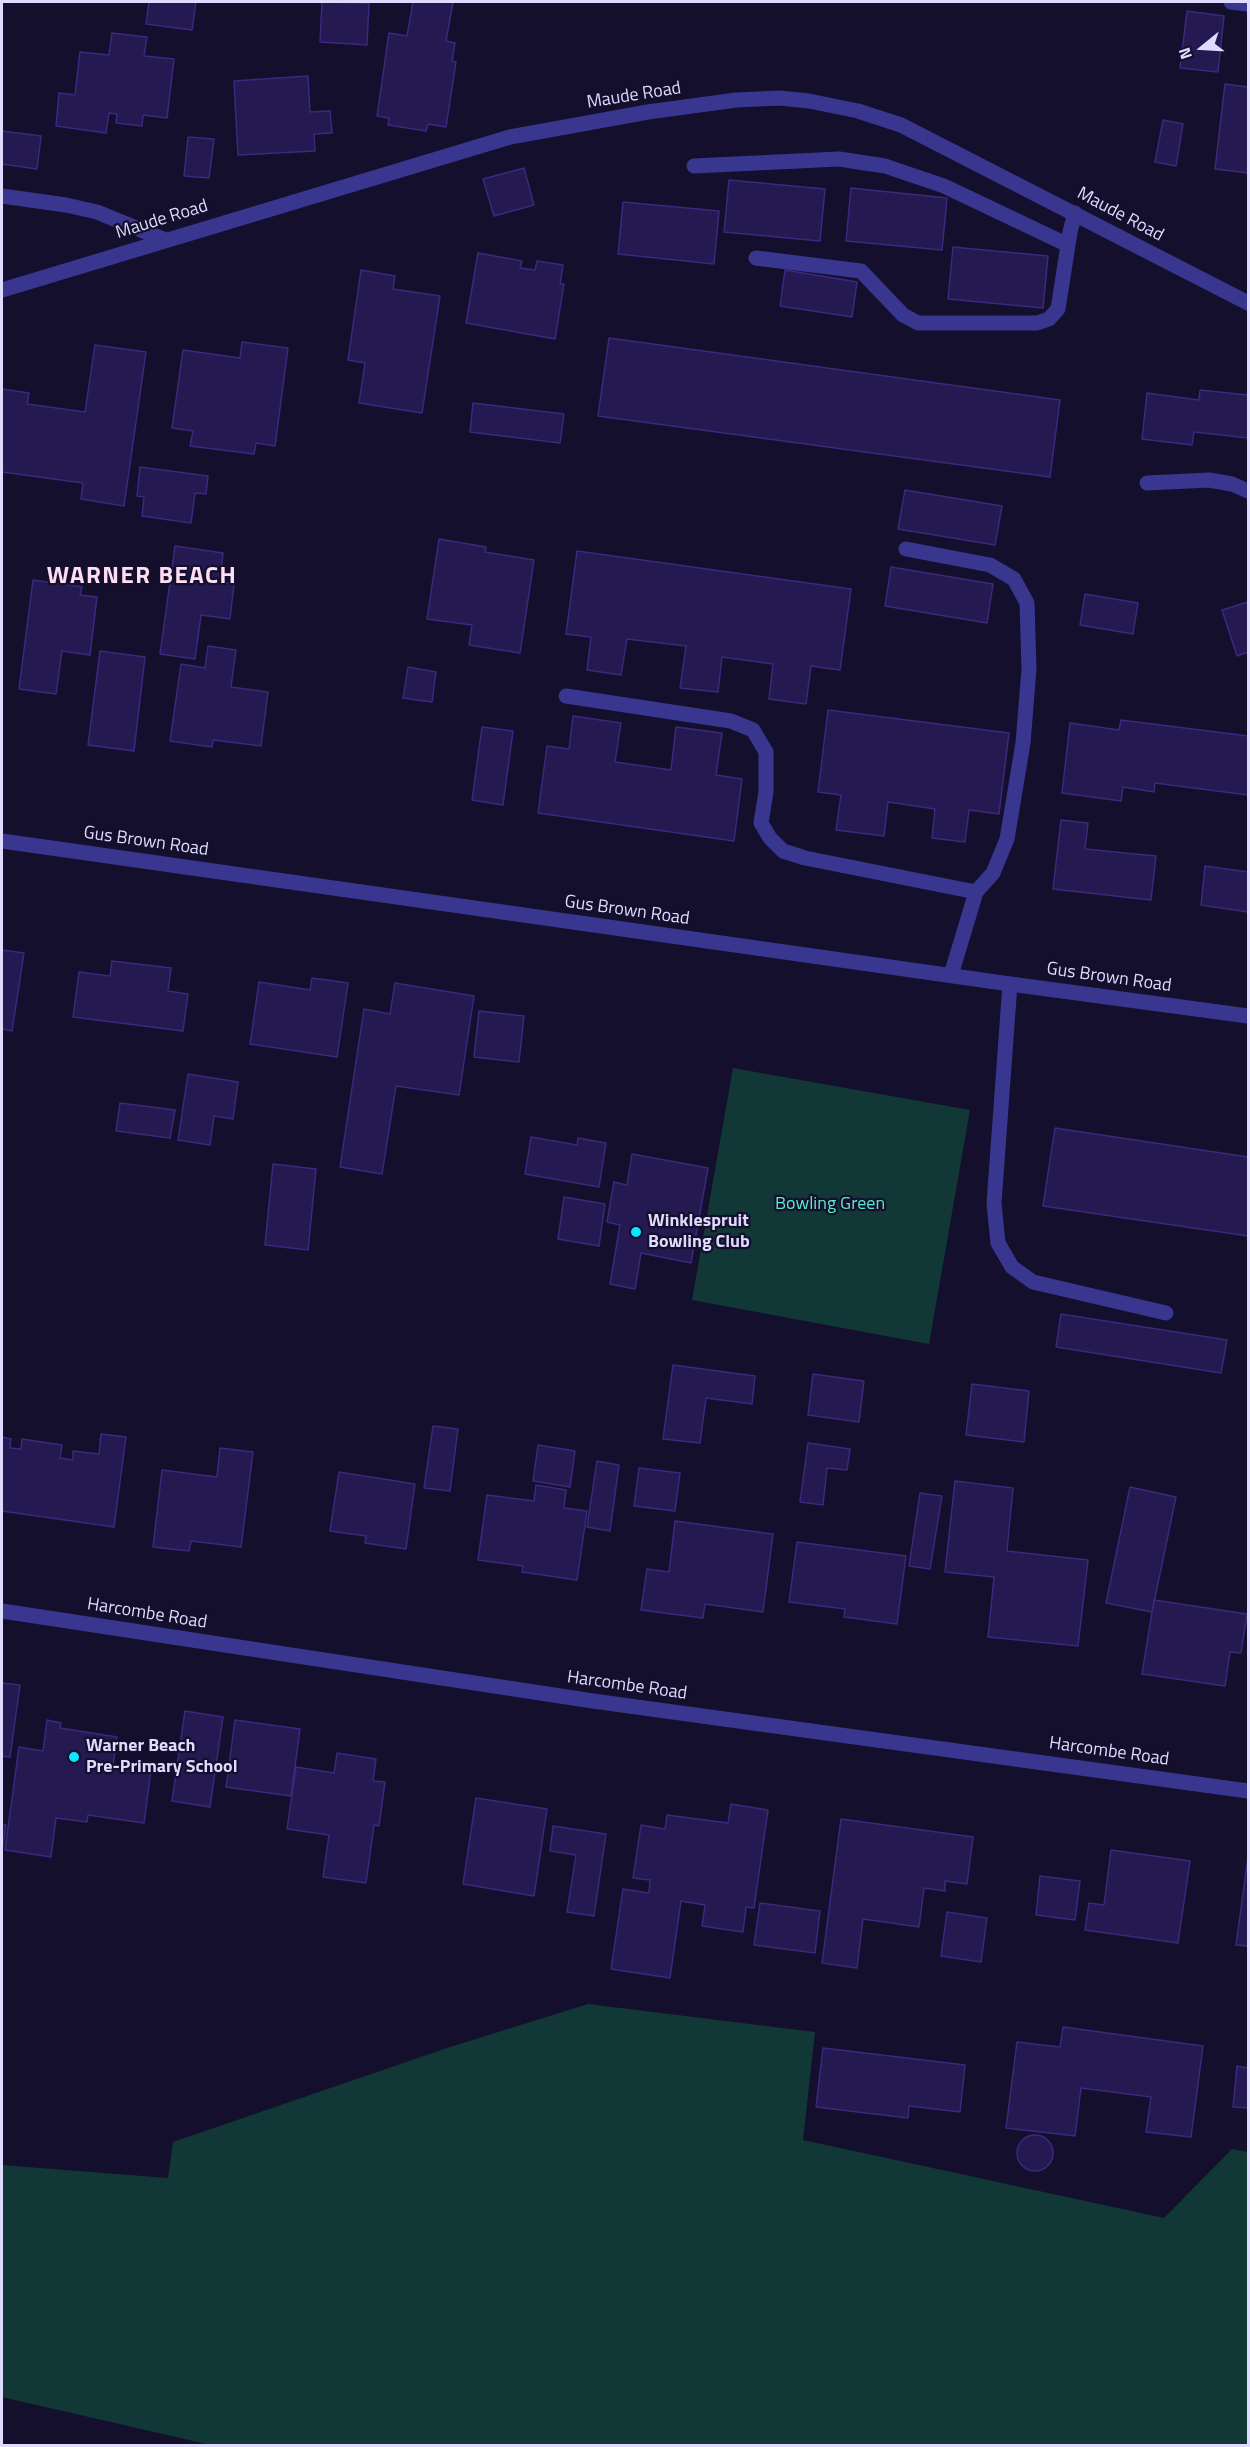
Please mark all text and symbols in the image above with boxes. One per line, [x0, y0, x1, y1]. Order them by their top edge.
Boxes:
north arrow [1172, 18, 1232, 78]
text: N [1172, 45, 1198, 63]
street label: Maude Road [585, 78, 683, 114]
street label: Maude Road [1073, 183, 1167, 247]
street label: Maude Road [113, 196, 211, 244]
district label: WARNER BEACH [47, 563, 237, 591]
street label: Gus Brown Road [82, 823, 210, 861]
street label: Gus Brown Road [563, 892, 691, 930]
street label: Gus Brown Road [1045, 959, 1173, 997]
park label: Bowling Green [775, 1194, 885, 1216]
place label: Winklespruit Bowling Club [648, 1211, 750, 1254]
marker: Winklespruit Bowling Club [629, 1225, 643, 1239]
street label: Harcombe Road [86, 1594, 208, 1634]
street label: Harcombe Road [566, 1667, 688, 1705]
street label: Harcombe Road [1048, 1733, 1170, 1771]
place label: Warner Beach Pre-Primary School [86, 1736, 238, 1778]
marker: Warner Beach Pre-Primary School [67, 1750, 81, 1764]

